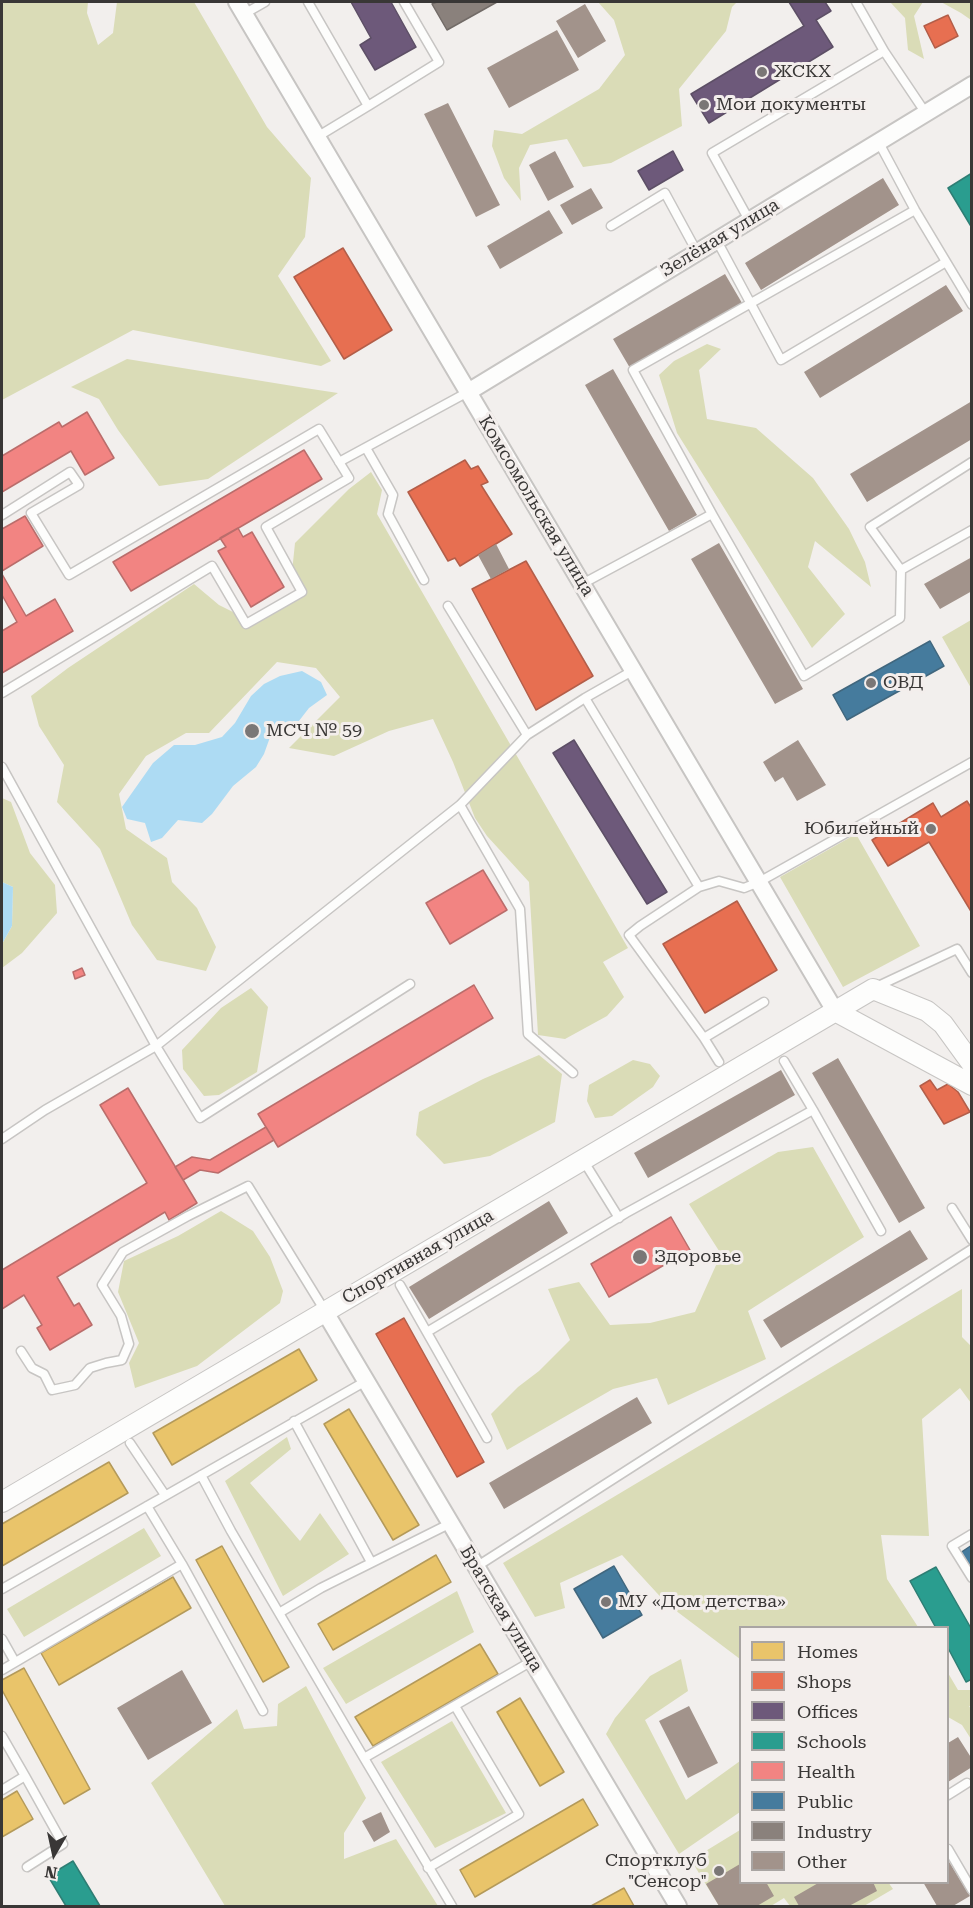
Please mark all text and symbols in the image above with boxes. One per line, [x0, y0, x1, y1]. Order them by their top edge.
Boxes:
place label: ЖСКХ [774, 61, 831, 83]
marker: ЖСКХ [755, 65, 769, 79]
place label: Мои документы [716, 94, 866, 116]
marker: Мои документы [697, 98, 711, 112]
street label: Зелёная улица [657, 194, 783, 282]
street label: Комсомольская улица [474, 412, 598, 600]
place label: ОВД [883, 672, 923, 694]
marker: ОВД [864, 676, 878, 690]
place label: МСЧ № 59 [266, 720, 362, 742]
marker: МСЧ № 59 [243, 722, 261, 740]
place label: Юбилейный [804, 818, 919, 840]
marker: Юбилейный [924, 822, 938, 836]
street label: Спортивная улица [339, 1205, 497, 1309]
place label: Здоровье [654, 1246, 741, 1268]
marker: Здоровье [631, 1248, 649, 1266]
street label: Братская улица [455, 1542, 547, 1676]
place label: МУ «Дом детства» [618, 1591, 786, 1613]
marker: МУ «Дом детства» [599, 1595, 613, 1609]
legend [739, 1626, 949, 1884]
text: Homes [797, 1641, 858, 1662]
text: Shops [797, 1671, 851, 1692]
text: Offices [797, 1701, 858, 1722]
text: Schools [797, 1731, 866, 1752]
text: Health [797, 1761, 855, 1782]
text: Public [797, 1791, 853, 1812]
text: Industry [797, 1821, 872, 1842]
north arrow [24, 1824, 84, 1884]
place label: Спортклуб "Сенсор" [605, 1850, 707, 1892]
text: Other [797, 1851, 847, 1872]
text: N [44, 1862, 59, 1883]
marker: Спортклуб "Сенсор" [712, 1864, 726, 1878]

